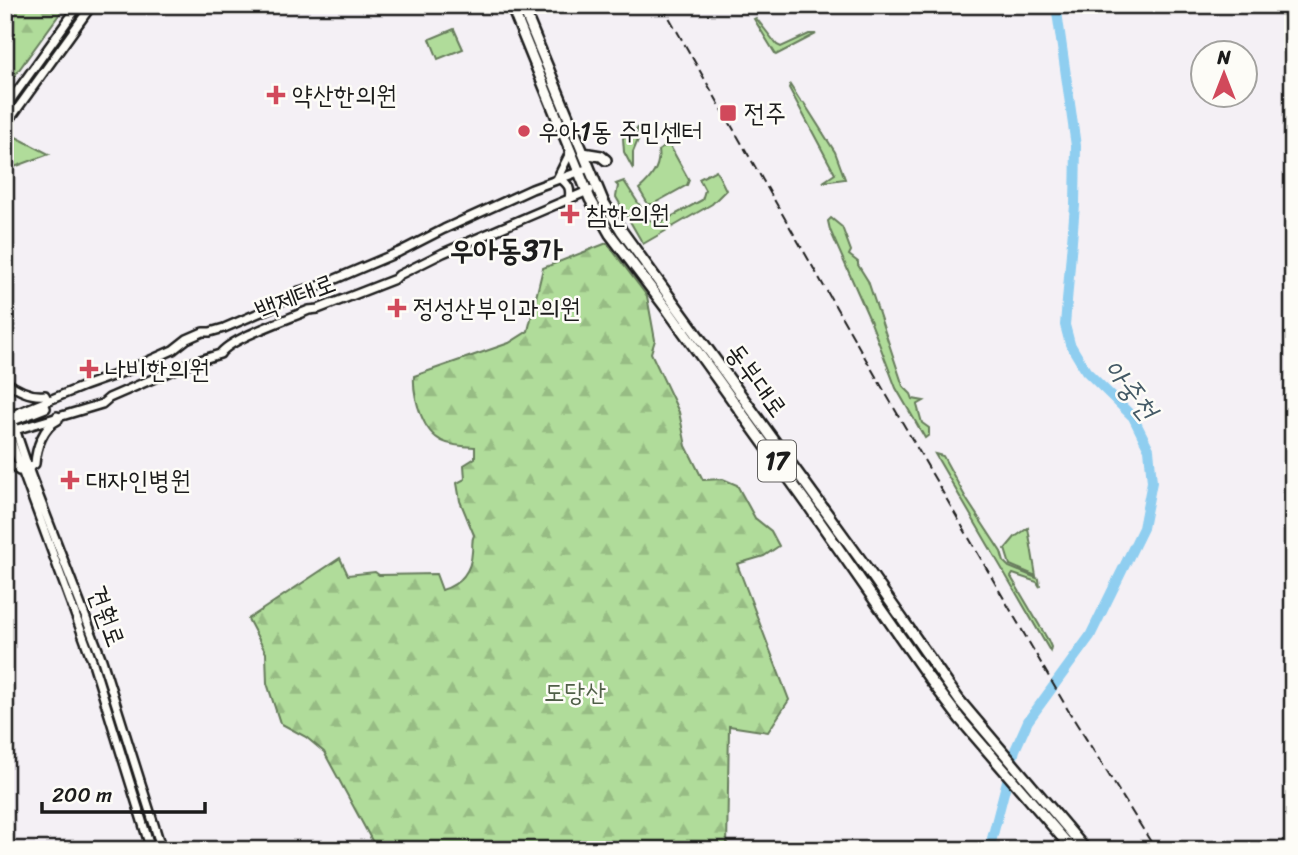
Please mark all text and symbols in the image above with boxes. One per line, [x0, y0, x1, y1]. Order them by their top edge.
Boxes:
north arrow [1190, 38, 1260, 108]
text: N [1216, 41, 1231, 74]
place label: 약산한의원 [292, 72, 397, 118]
marker: 약산한의원 [266, 85, 286, 105]
place label: 전주 [744, 90, 786, 136]
marker: 전주 [718, 103, 738, 123]
place label: 우아1동 주민센터 [538, 108, 702, 154]
marker: 우아1동 주민센터 [516, 123, 532, 139]
place label: 참한의원 [586, 191, 670, 237]
marker: 참한의원 [560, 204, 580, 224]
district label: 우아동3가 [449, 223, 563, 277]
street label: 백제대로 [248, 260, 342, 332]
place label: 정성산부인과의원 [413, 285, 580, 331]
marker: 정성산부인과의원 [387, 298, 407, 318]
street label: 동부대로 [714, 333, 800, 427]
place label: 나비한의원 [105, 346, 210, 392]
water label: 아중천 [1090, 348, 1172, 433]
marker: 나비한의원 [79, 359, 99, 379]
road number: 17 [758, 440, 796, 482]
place label: 대자인병원 [86, 457, 191, 503]
marker: 대자인병원 [60, 470, 80, 490]
street label: 견훤로 [75, 579, 139, 653]
park label: 도당산 [544, 669, 606, 715]
scale bar [42, 771, 205, 815]
text: 200 m [52, 776, 112, 814]

